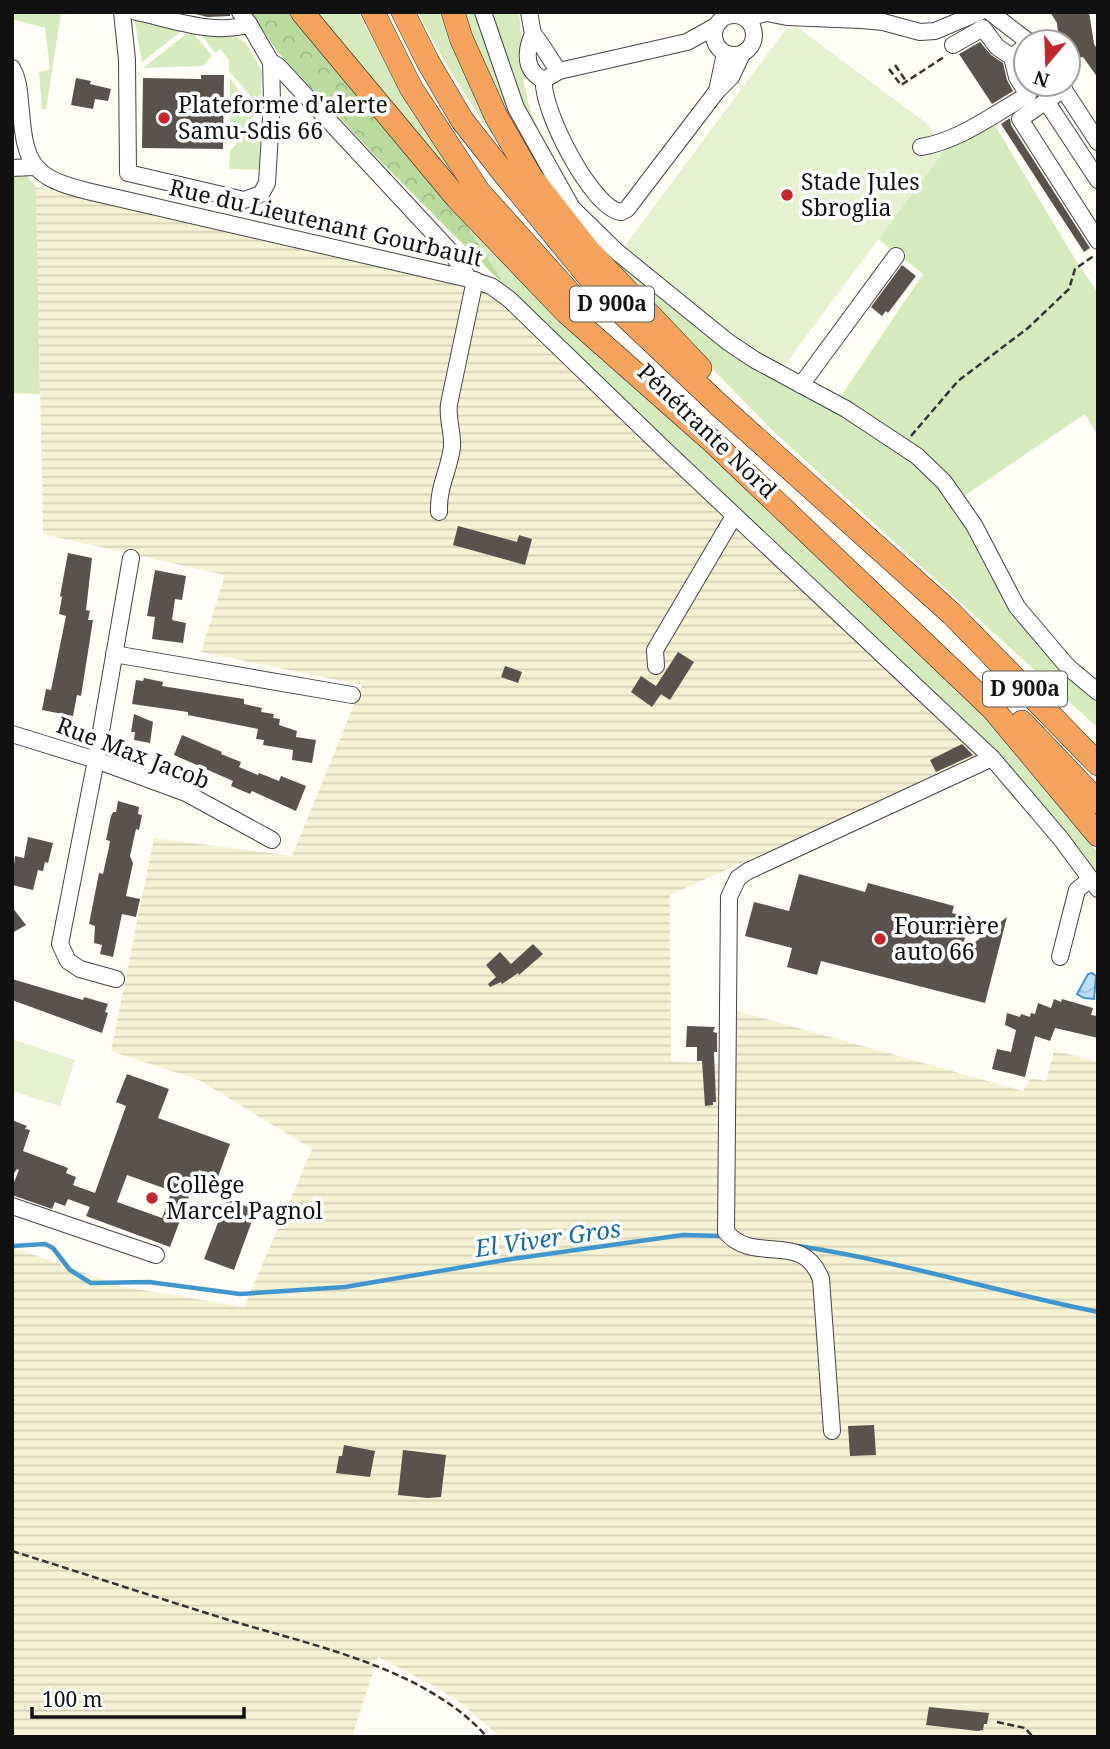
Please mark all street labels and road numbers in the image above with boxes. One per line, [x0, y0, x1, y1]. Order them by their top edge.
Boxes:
street label: Rue du Lieutenant Gourbault [167, 170, 486, 274]
road number: D 900a [570, 286, 654, 322]
street label: Pénétrante Nord [631, 356, 784, 505]
road number: D 900a [983, 672, 1067, 706]
street label: Rue Max Jacob [52, 708, 215, 796]

